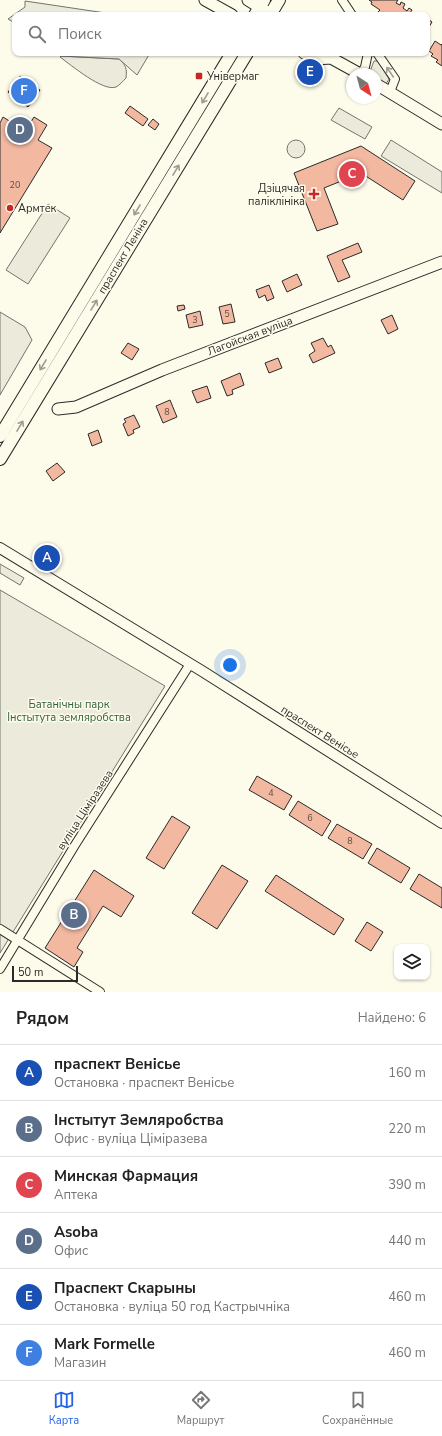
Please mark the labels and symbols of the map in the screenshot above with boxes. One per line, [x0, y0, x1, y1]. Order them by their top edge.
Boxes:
pin: E [297, 57, 323, 87]
one-way arrow [386, 66, 394, 77]
north arrow [346, 68, 382, 104]
place label: Універмаг [206, 69, 259, 84]
marker: Універмаг [194, 71, 204, 81]
pin: F [11, 76, 37, 106]
one-way arrow [200, 92, 208, 104]
pin: D [7, 115, 33, 145]
pin: C [339, 159, 365, 189]
one-way arrow [172, 164, 180, 176]
house number: 20 [10, 179, 20, 191]
place label: Дзіцячая паліклініка [248, 181, 305, 209]
marker: Дзіцячая паліклініка [308, 188, 320, 200]
place label: Армтек [18, 201, 57, 216]
marker: Армтек [5, 203, 15, 213]
one-way arrow [133, 204, 141, 216]
street label: праспект Леніна [95, 215, 151, 297]
one-way arrow [90, 299, 98, 311]
house number: 5 [224, 308, 230, 320]
street label: Лагойская вуліца [205, 313, 295, 359]
house number: 3 [192, 314, 198, 326]
one-way arrow [39, 359, 47, 370]
house number: 8 [164, 406, 170, 418]
one-way arrow [17, 420, 25, 432]
pin: A [34, 543, 60, 573]
your location [220, 655, 240, 675]
park label: Батанічны парк Інстытута земляробства [7, 697, 131, 725]
street label: праспект Венісье [278, 702, 362, 762]
street label: вуліца Ціміразева [53, 767, 117, 853]
house number: 4 [268, 787, 274, 799]
house number: 6 [307, 812, 313, 824]
house number: 8 [347, 835, 353, 847]
pin: B [61, 900, 87, 930]
scale bar [12, 964, 78, 983]

